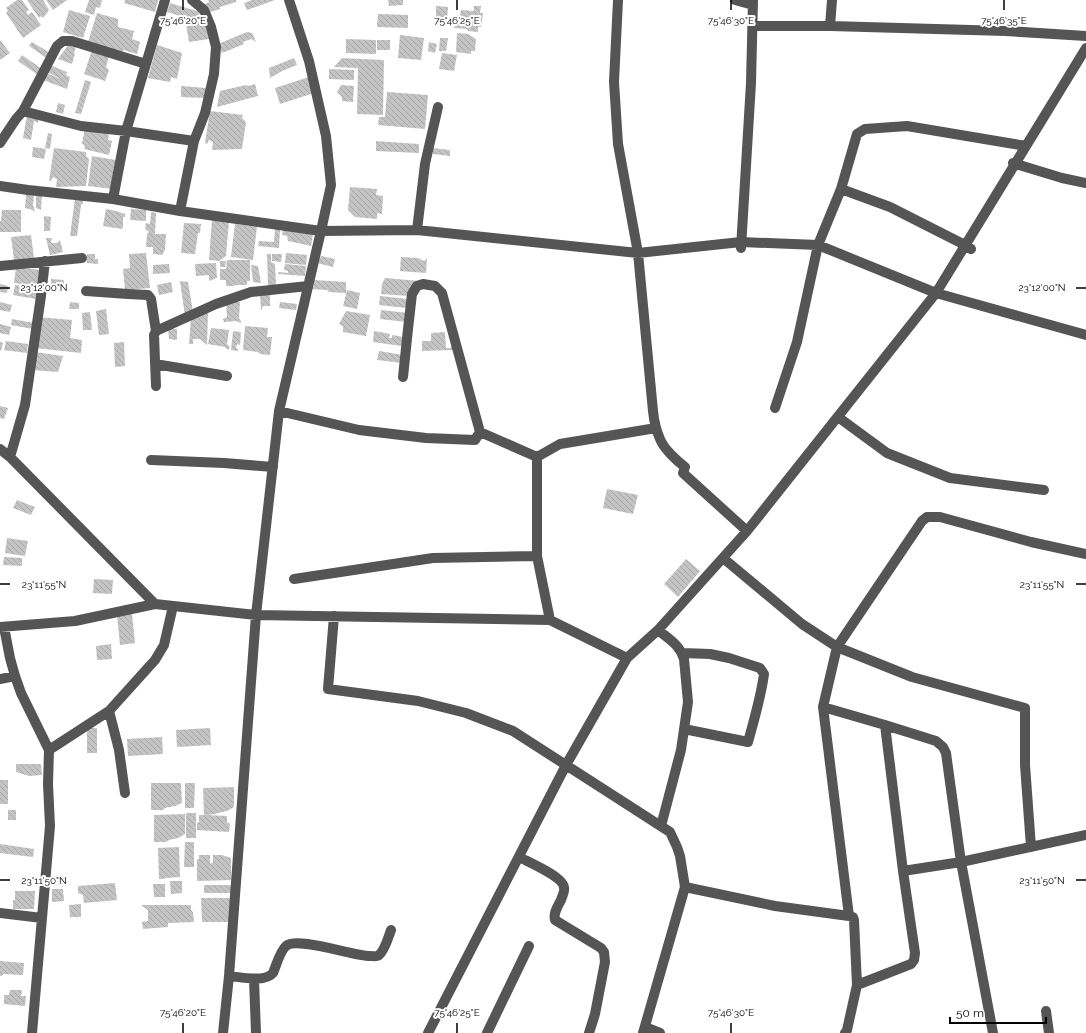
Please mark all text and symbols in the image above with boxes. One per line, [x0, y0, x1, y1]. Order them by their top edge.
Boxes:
text: 75°46'20"E [160, 15, 206, 26]
text: 75°46'25"E [434, 15, 480, 26]
text: 75°46'30"E [708, 15, 754, 26]
text: 75°46'35"E [981, 15, 1027, 26]
text: 23°12'00"N [20, 282, 68, 293]
text: 23°12'00"N [1018, 282, 1066, 293]
text: 23°11'55"N [22, 579, 66, 590]
text: 23°11'55"N [1020, 579, 1064, 590]
text: 23°11'50"N [21, 875, 67, 886]
text: 23°11'50"N [1019, 875, 1065, 886]
scale bar [950, 999, 1046, 1025]
text: 50 m [956, 1006, 984, 1020]
text: 75°46'20"E [160, 1007, 206, 1018]
text: 75°46'25"E [434, 1007, 480, 1018]
text: 75°46'30"E [708, 1007, 754, 1018]

